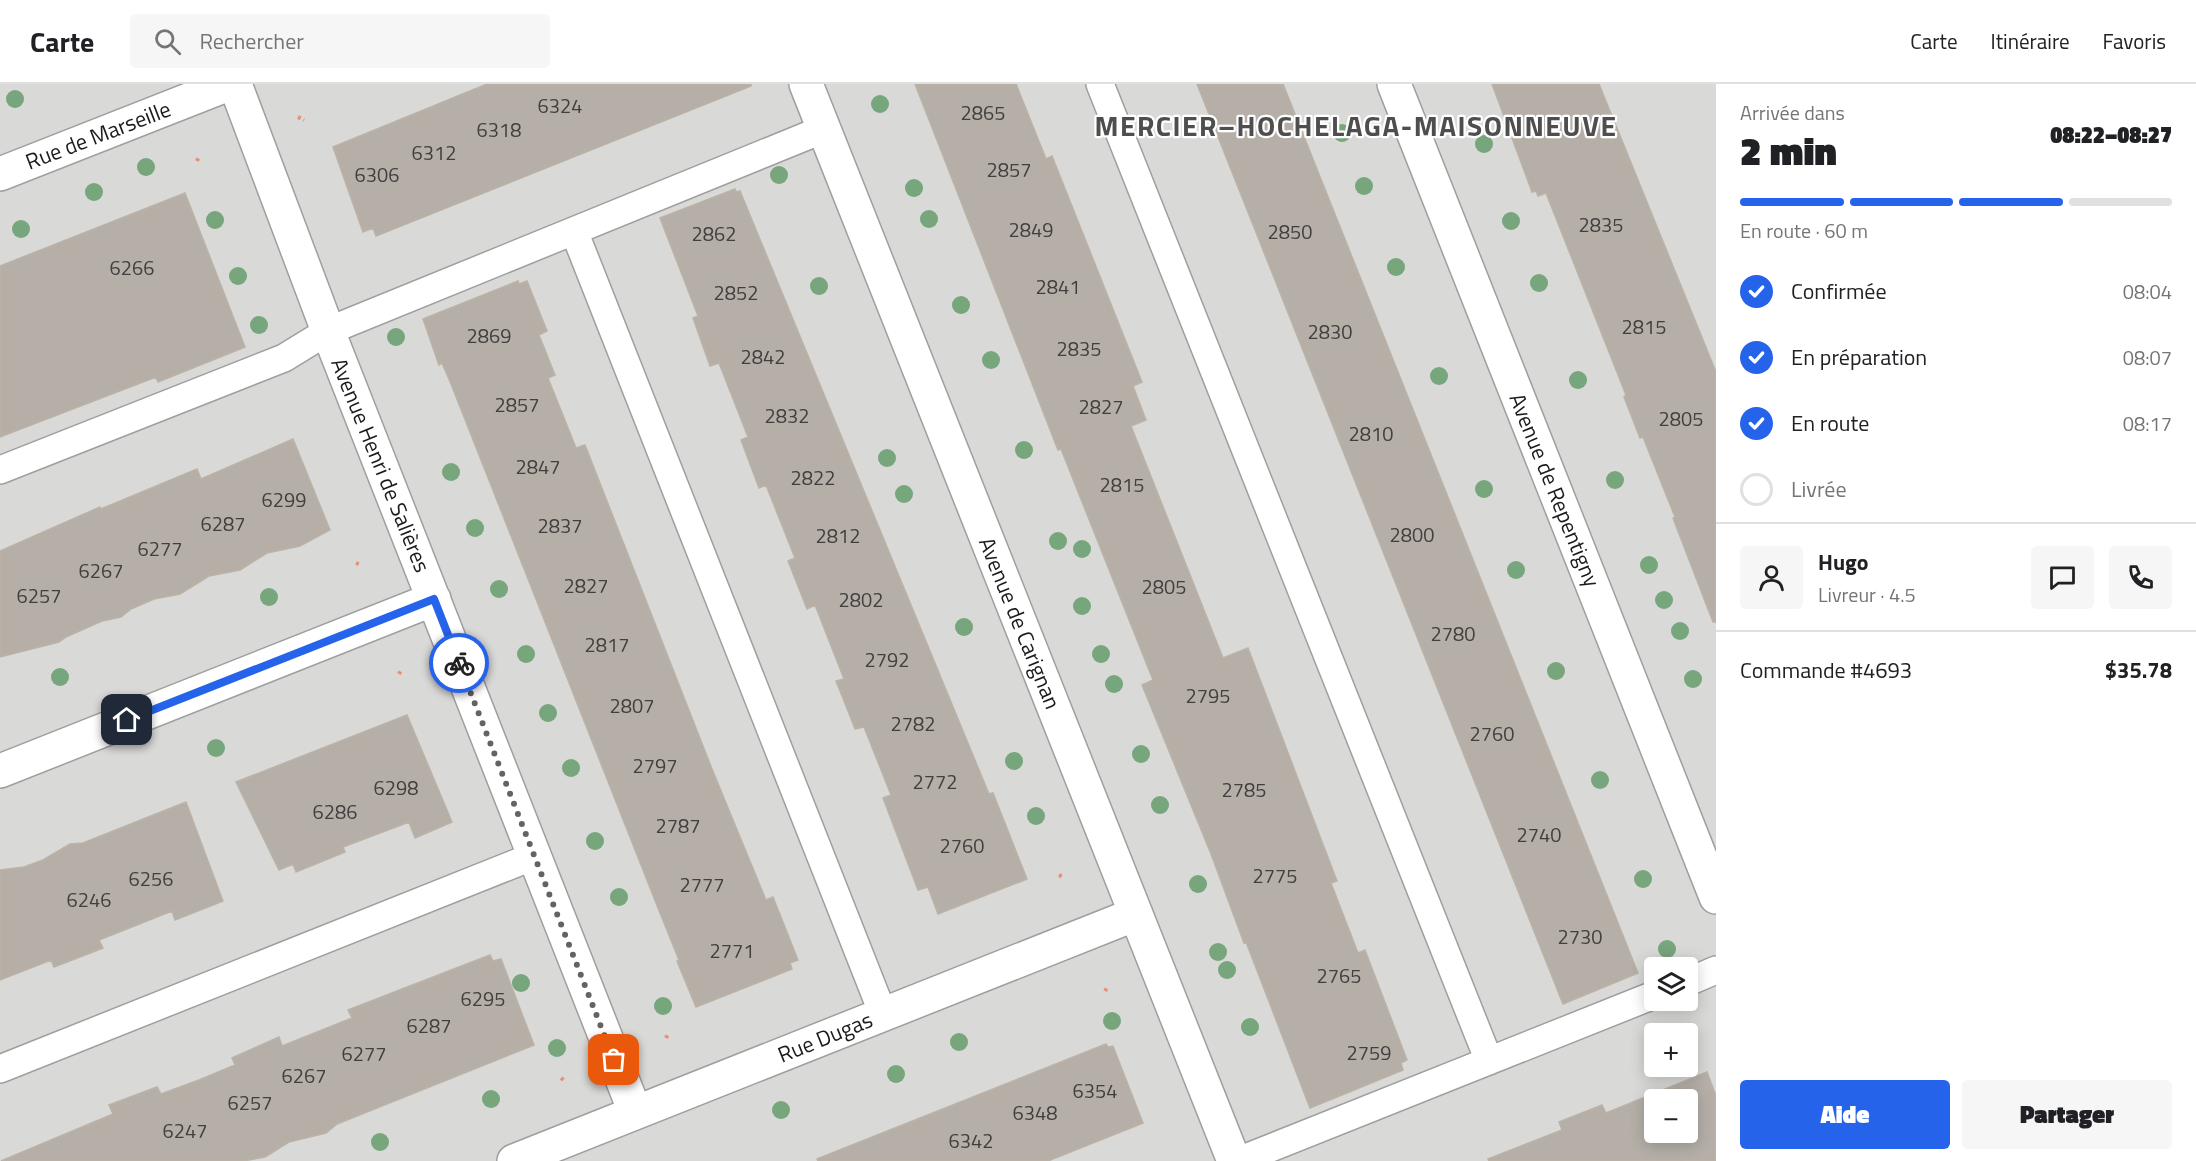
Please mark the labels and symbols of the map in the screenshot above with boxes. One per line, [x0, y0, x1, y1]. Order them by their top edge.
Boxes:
house number: 6324 [538, 90, 582, 121]
street label: Rue de Marseille [20, 92, 176, 178]
house number: 2865 [961, 97, 1005, 128]
district label: MERCIER–HOCHELAGA-MAISONNEUVE [1094, 104, 1618, 147]
house number: 6318 [477, 114, 521, 145]
house number: 6312 [412, 137, 456, 168]
house number: 2857 [987, 154, 1031, 185]
house number: 6306 [355, 159, 399, 190]
house number: 2835 [1579, 209, 1623, 240]
house number: 2849 [1009, 214, 1053, 245]
house number: 2850 [1268, 216, 1312, 247]
house number: 2862 [692, 218, 736, 249]
house number: 6266 [110, 252, 154, 283]
house number: 2841 [1036, 271, 1080, 302]
house number: 2852 [714, 277, 758, 308]
house number: 2815 [1622, 311, 1666, 342]
house number: 2830 [1308, 316, 1352, 347]
house number: 2869 [467, 320, 511, 351]
house number: 2835 [1057, 333, 1101, 364]
house number: 2842 [741, 341, 785, 372]
street label: Avenue Henri de Salières [322, 353, 440, 577]
street label: Avenue de Repentigny [1501, 388, 1610, 592]
house number: 2857 [495, 389, 539, 420]
house number: 2827 [1079, 391, 1123, 422]
house number: 2832 [765, 400, 809, 431]
house number: 2805 [1659, 403, 1703, 434]
house number: 2810 [1349, 418, 1393, 449]
house number: 2847 [516, 451, 560, 482]
house number: 2822 [791, 462, 835, 493]
house number: 2815 [1100, 469, 1144, 500]
house number: 6299 [262, 484, 306, 515]
house number: 6287 [201, 508, 245, 539]
house number: 2837 [538, 510, 582, 541]
house number: 2800 [1390, 519, 1434, 550]
house number: 2812 [816, 520, 860, 551]
street label: Avenue de Carignan [970, 532, 1070, 714]
house number: 6277 [138, 533, 182, 564]
house number: 6267 [79, 555, 123, 586]
house number: 2827 [564, 570, 608, 601]
house number: 2805 [1142, 571, 1186, 602]
house number: 6257 [17, 580, 61, 611]
house number: 2802 [839, 584, 883, 615]
house number: 2780 [1431, 618, 1475, 649]
house number: 2817 [585, 629, 629, 660]
courier [429, 633, 489, 693]
house number: 2792 [865, 644, 909, 675]
house number: 2795 [1186, 680, 1230, 711]
house number: 2807 [610, 690, 654, 721]
pin [101, 694, 152, 745]
house number: 2782 [891, 708, 935, 739]
house number: 2760 [1470, 718, 1514, 749]
house number: 2797 [633, 750, 677, 781]
house number: 2772 [913, 766, 957, 797]
house number: 6298 [374, 772, 418, 803]
house number: 2785 [1222, 774, 1266, 805]
house number: 6286 [313, 796, 357, 827]
house number: 2787 [656, 810, 700, 841]
house number: 2740 [1517, 819, 1561, 850]
house number: 2760 [940, 830, 984, 861]
house number: 2775 [1253, 860, 1297, 891]
house number: 6256 [129, 863, 173, 894]
house number: 2777 [680, 869, 724, 900]
house number: 6246 [67, 884, 111, 915]
house number: 2730 [1558, 921, 1602, 952]
house number: 2771 [710, 935, 754, 966]
house number: 2765 [1317, 960, 1361, 991]
house number: 6295 [461, 983, 505, 1014]
street label: Rue Dugas [772, 1003, 878, 1071]
house number: 6287 [407, 1010, 451, 1041]
pin [588, 1034, 639, 1085]
house number: 2759 [1347, 1037, 1391, 1068]
house number: 6277 [342, 1038, 386, 1069]
house number: 6267 [282, 1060, 326, 1091]
house number: 6354 [1073, 1075, 1117, 1106]
house number: 6257 [228, 1087, 272, 1118]
house number: 6348 [1013, 1097, 1057, 1128]
house number: 6247 [163, 1115, 207, 1146]
house number: 6342 [949, 1125, 993, 1156]

